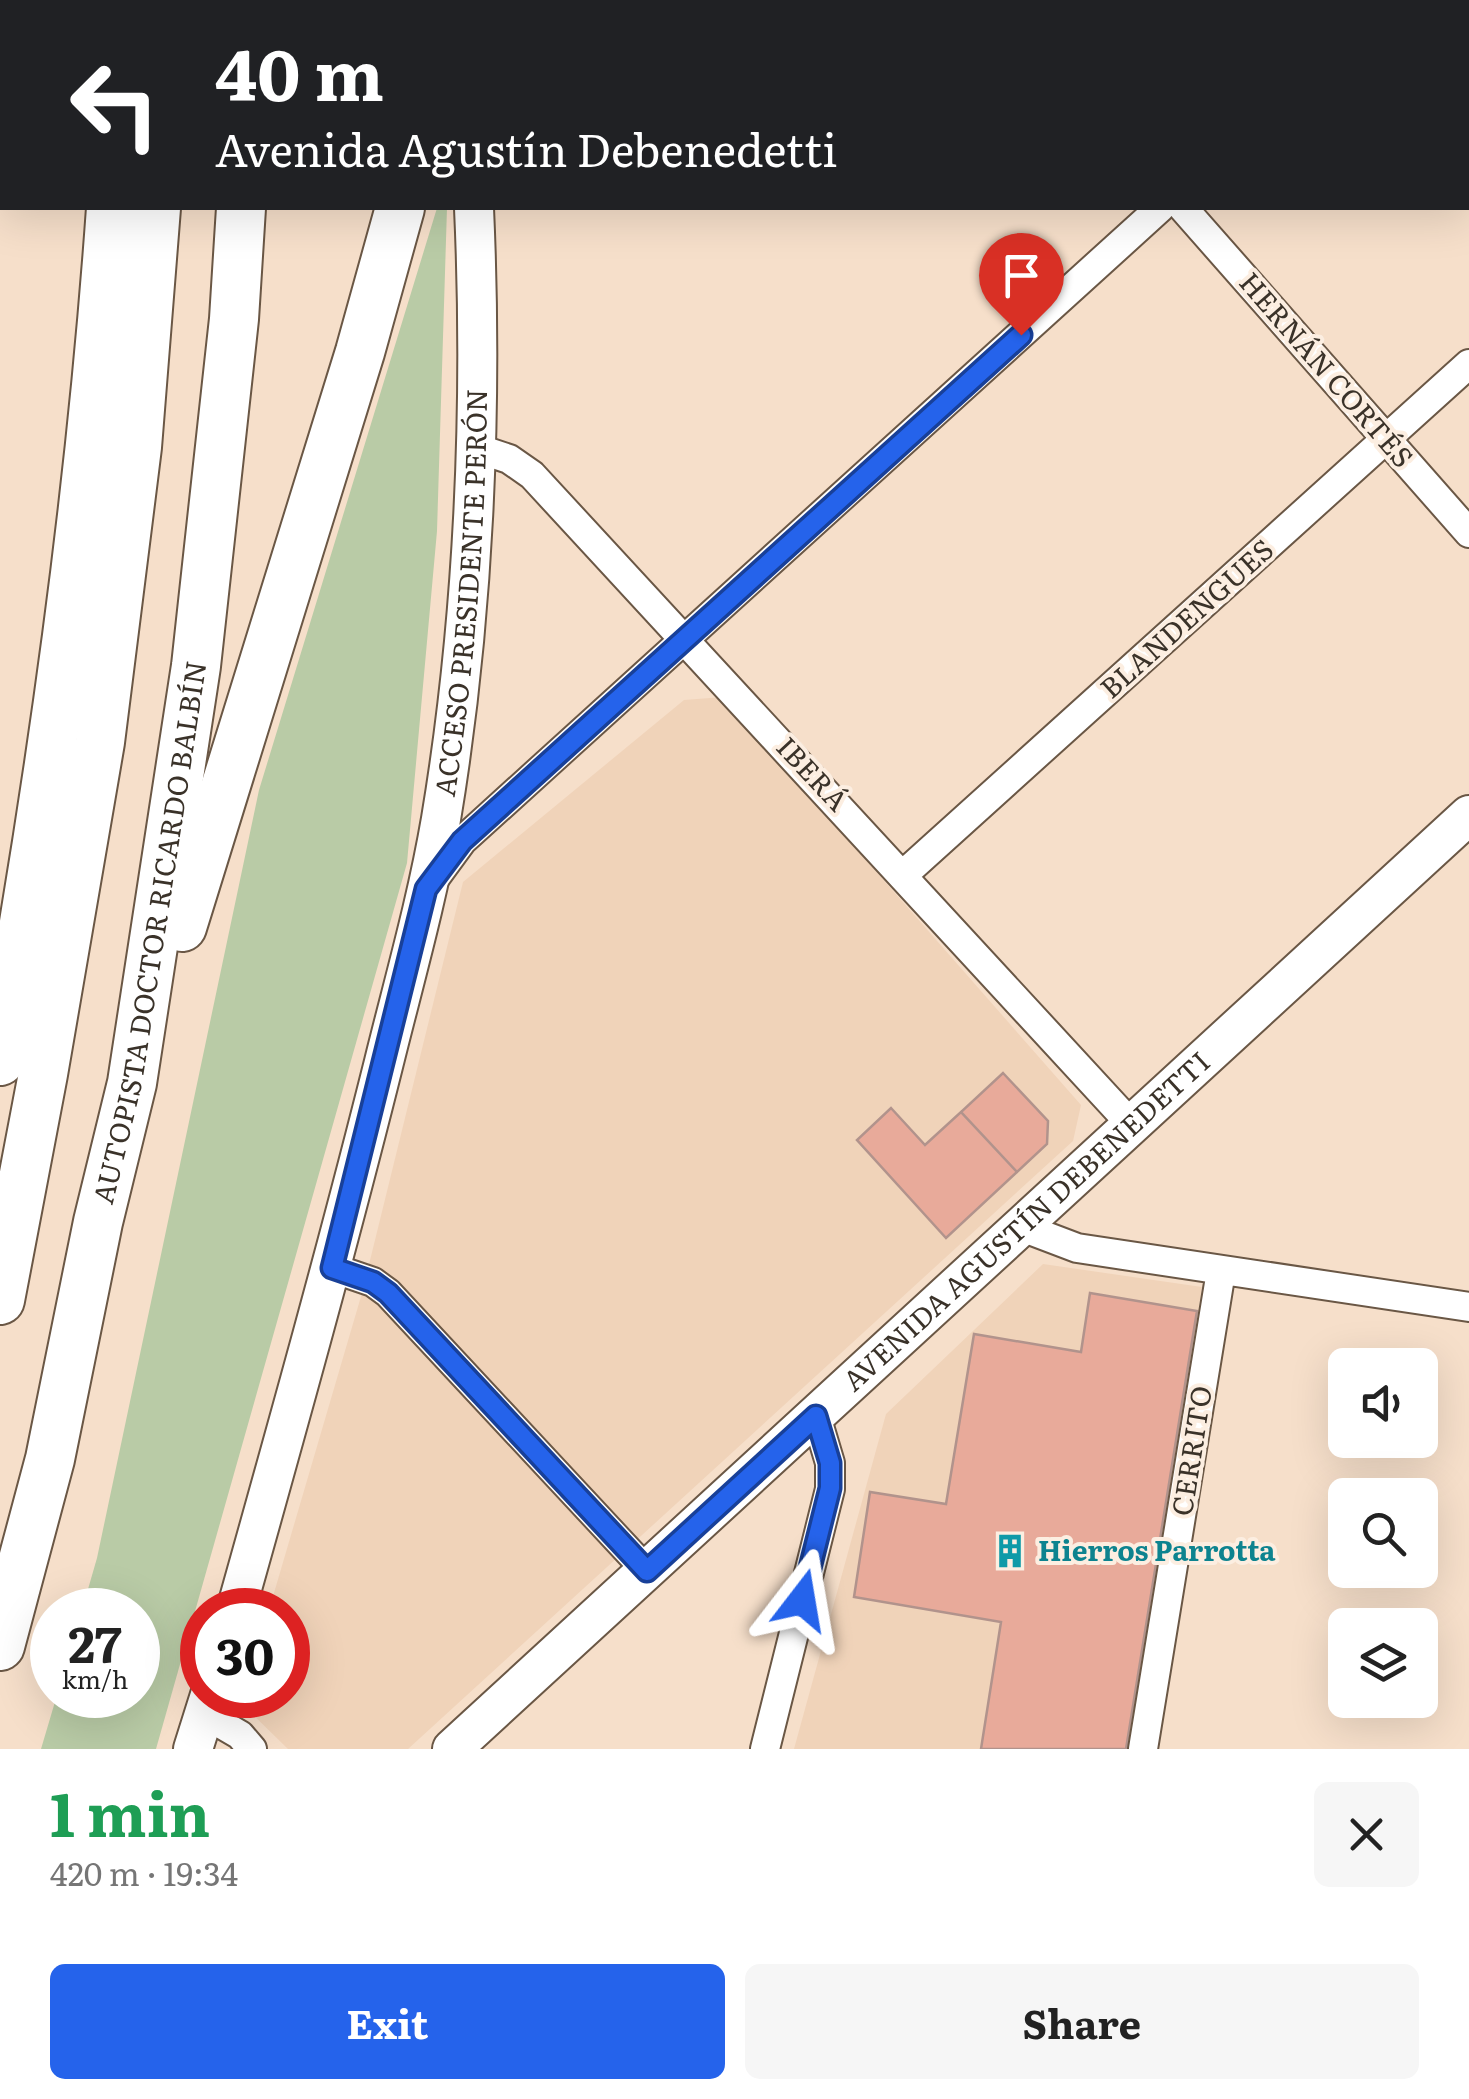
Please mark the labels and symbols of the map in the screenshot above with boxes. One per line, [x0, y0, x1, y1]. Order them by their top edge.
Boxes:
pin [979, 233, 1064, 336]
street label: HERNÁN CORTÉS [1231, 262, 1424, 476]
street label: ACCESO PRESIDENTE PERÓN [422, 388, 496, 799]
street label: BLANDENGUES [1090, 528, 1282, 707]
street label: AUTOPISTA DOCTOR RICARDO BALBÍN [80, 658, 216, 1208]
street label: IBERÁ [768, 726, 859, 820]
street label: AVENIDA AGUSTÍN DEBENEDETTI [832, 1040, 1218, 1400]
street label: CERRITO [1159, 1383, 1221, 1519]
place label: Hierros Parrotta [1038, 1528, 1276, 1570]
building icon: Hierros Parrotta [991, 1532, 1029, 1570]
position arrow [750, 1548, 854, 1652]
speed limit sign: 30 [180, 1588, 310, 1718]

